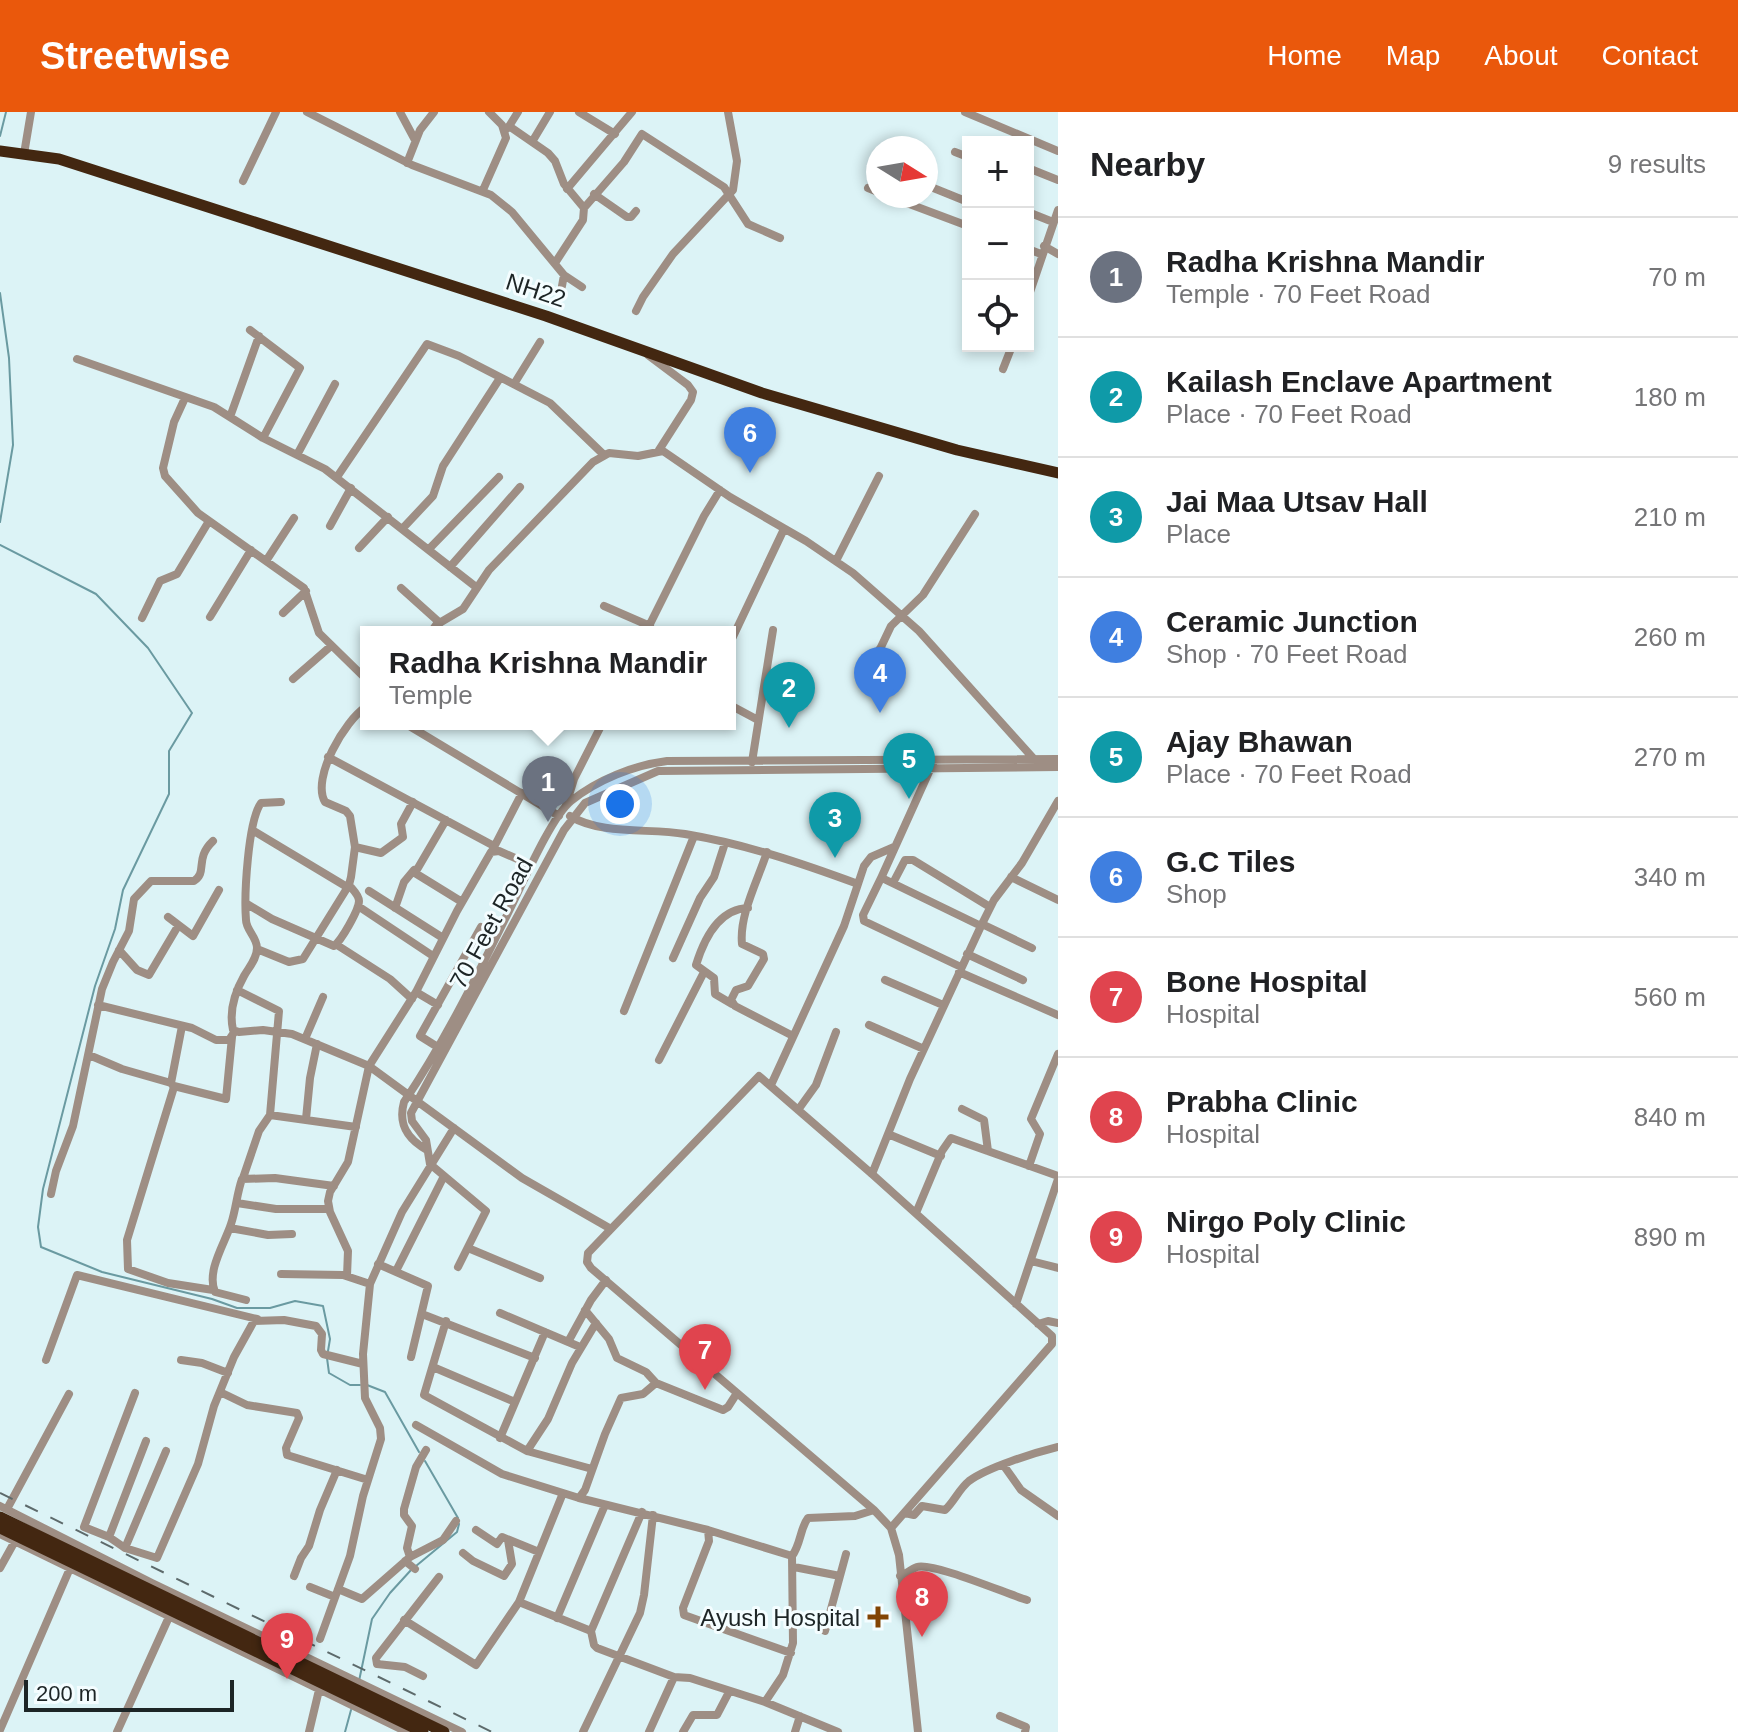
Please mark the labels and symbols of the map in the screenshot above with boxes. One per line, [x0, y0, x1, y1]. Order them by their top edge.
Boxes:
north arrow [866, 136, 938, 208]
street label: NH22 [503, 268, 569, 312]
pin: 6 [724, 407, 776, 473]
pin: 4 [854, 647, 906, 713]
pin: 2 [763, 662, 815, 728]
pin: 5 [883, 733, 935, 799]
pin: 1 [522, 756, 574, 822]
your location [600, 784, 640, 824]
pin: 3 [809, 792, 861, 858]
street label: 70 Feet Road [444, 853, 538, 993]
pin: 7 [679, 1324, 731, 1390]
pin: 8 [896, 1571, 948, 1637]
place label: Ayush Hospital [700, 1604, 860, 1631]
marker: Ayush Hospital [867, 1606, 889, 1628]
pin: 9 [261, 1613, 313, 1679]
scale bar [24, 1676, 234, 1712]

